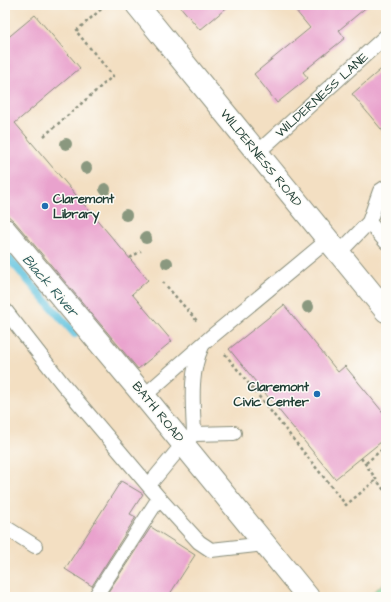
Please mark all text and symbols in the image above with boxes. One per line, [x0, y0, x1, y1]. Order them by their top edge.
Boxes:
street label: WILDERNESS LANE [272, 48, 373, 142]
street label: WILDERNESS ROAD [216, 105, 306, 211]
place label: Claremont Library [53, 190, 115, 224]
marker: Claremont Library [40, 201, 50, 211]
water label: Black River [17, 250, 84, 323]
street label: BATH ROAD [128, 378, 188, 447]
place label: Claremont Civic Center [233, 378, 310, 411]
marker: Claremont Civic Center [312, 389, 322, 399]

